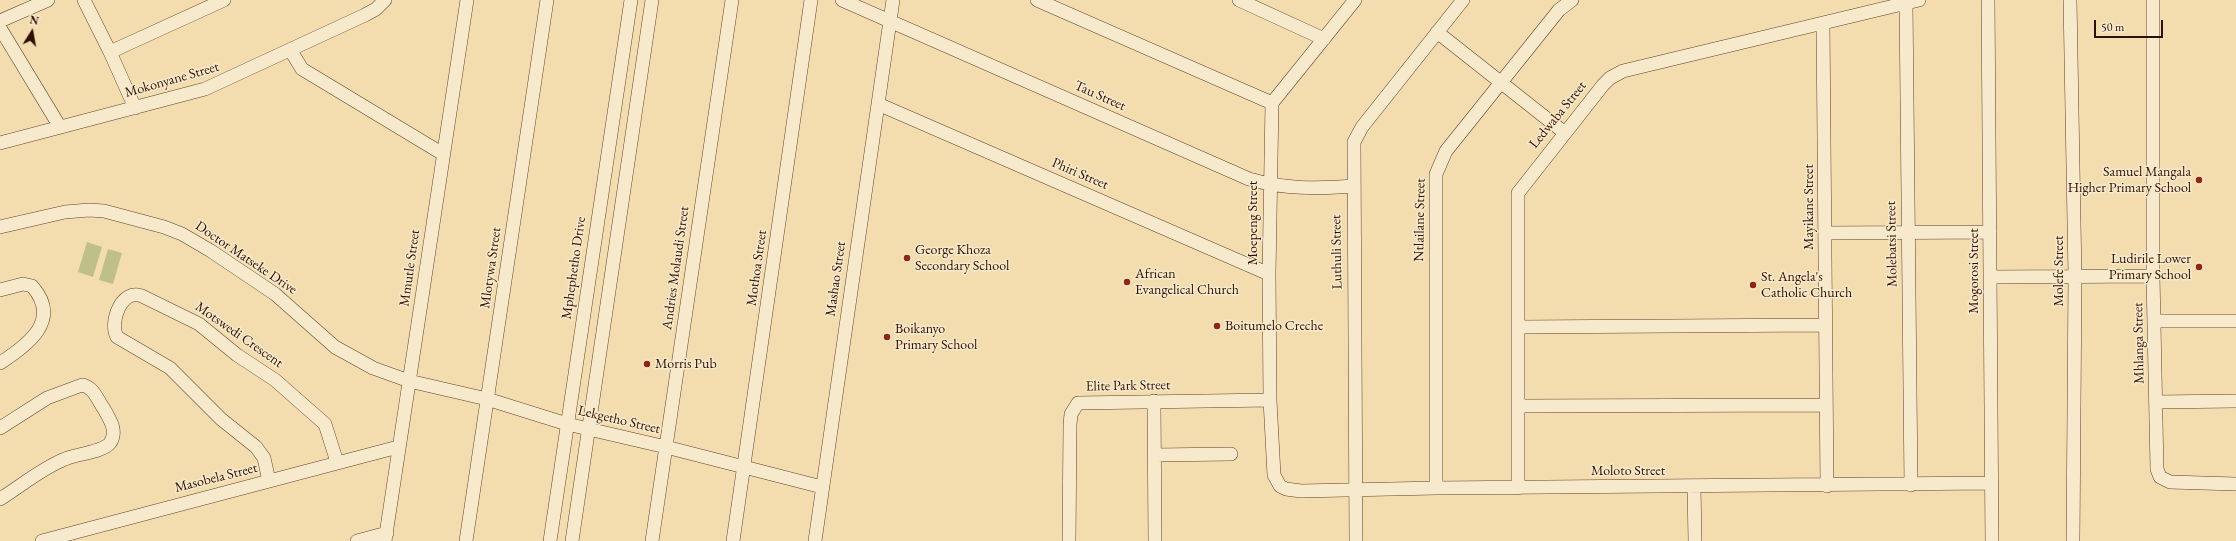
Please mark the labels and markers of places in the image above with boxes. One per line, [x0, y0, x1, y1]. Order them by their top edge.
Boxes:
place label: Samuel Mangala Higher Primary School [2068, 164, 2191, 196]
marker: Samuel Mangala Higher Primary School [2194, 175, 2204, 185]
place label: George Khoza Secondary School [915, 242, 1009, 274]
place label: Ludirile Lower Primary School [2109, 251, 2191, 284]
marker: George Khoza Secondary School [902, 253, 912, 263]
marker: Ludirile Lower Primary School [2194, 262, 2204, 272]
place label: African Evangelical Church [1135, 266, 1239, 298]
place label: St. Angela's Catholic Church [1761, 269, 1852, 302]
marker: African Evangelical Church [1122, 277, 1132, 287]
marker: St. Angela's Catholic Church [1748, 280, 1758, 290]
place label: Boitumelo Creche [1225, 318, 1323, 334]
place label: Boikanyo Primary School [895, 321, 977, 354]
marker: Boitumelo Creche [1212, 321, 1222, 331]
marker: Boikanyo Primary School [882, 332, 892, 342]
place label: Morris Pub [655, 356, 717, 372]
marker: Morris Pub [642, 359, 652, 369]

